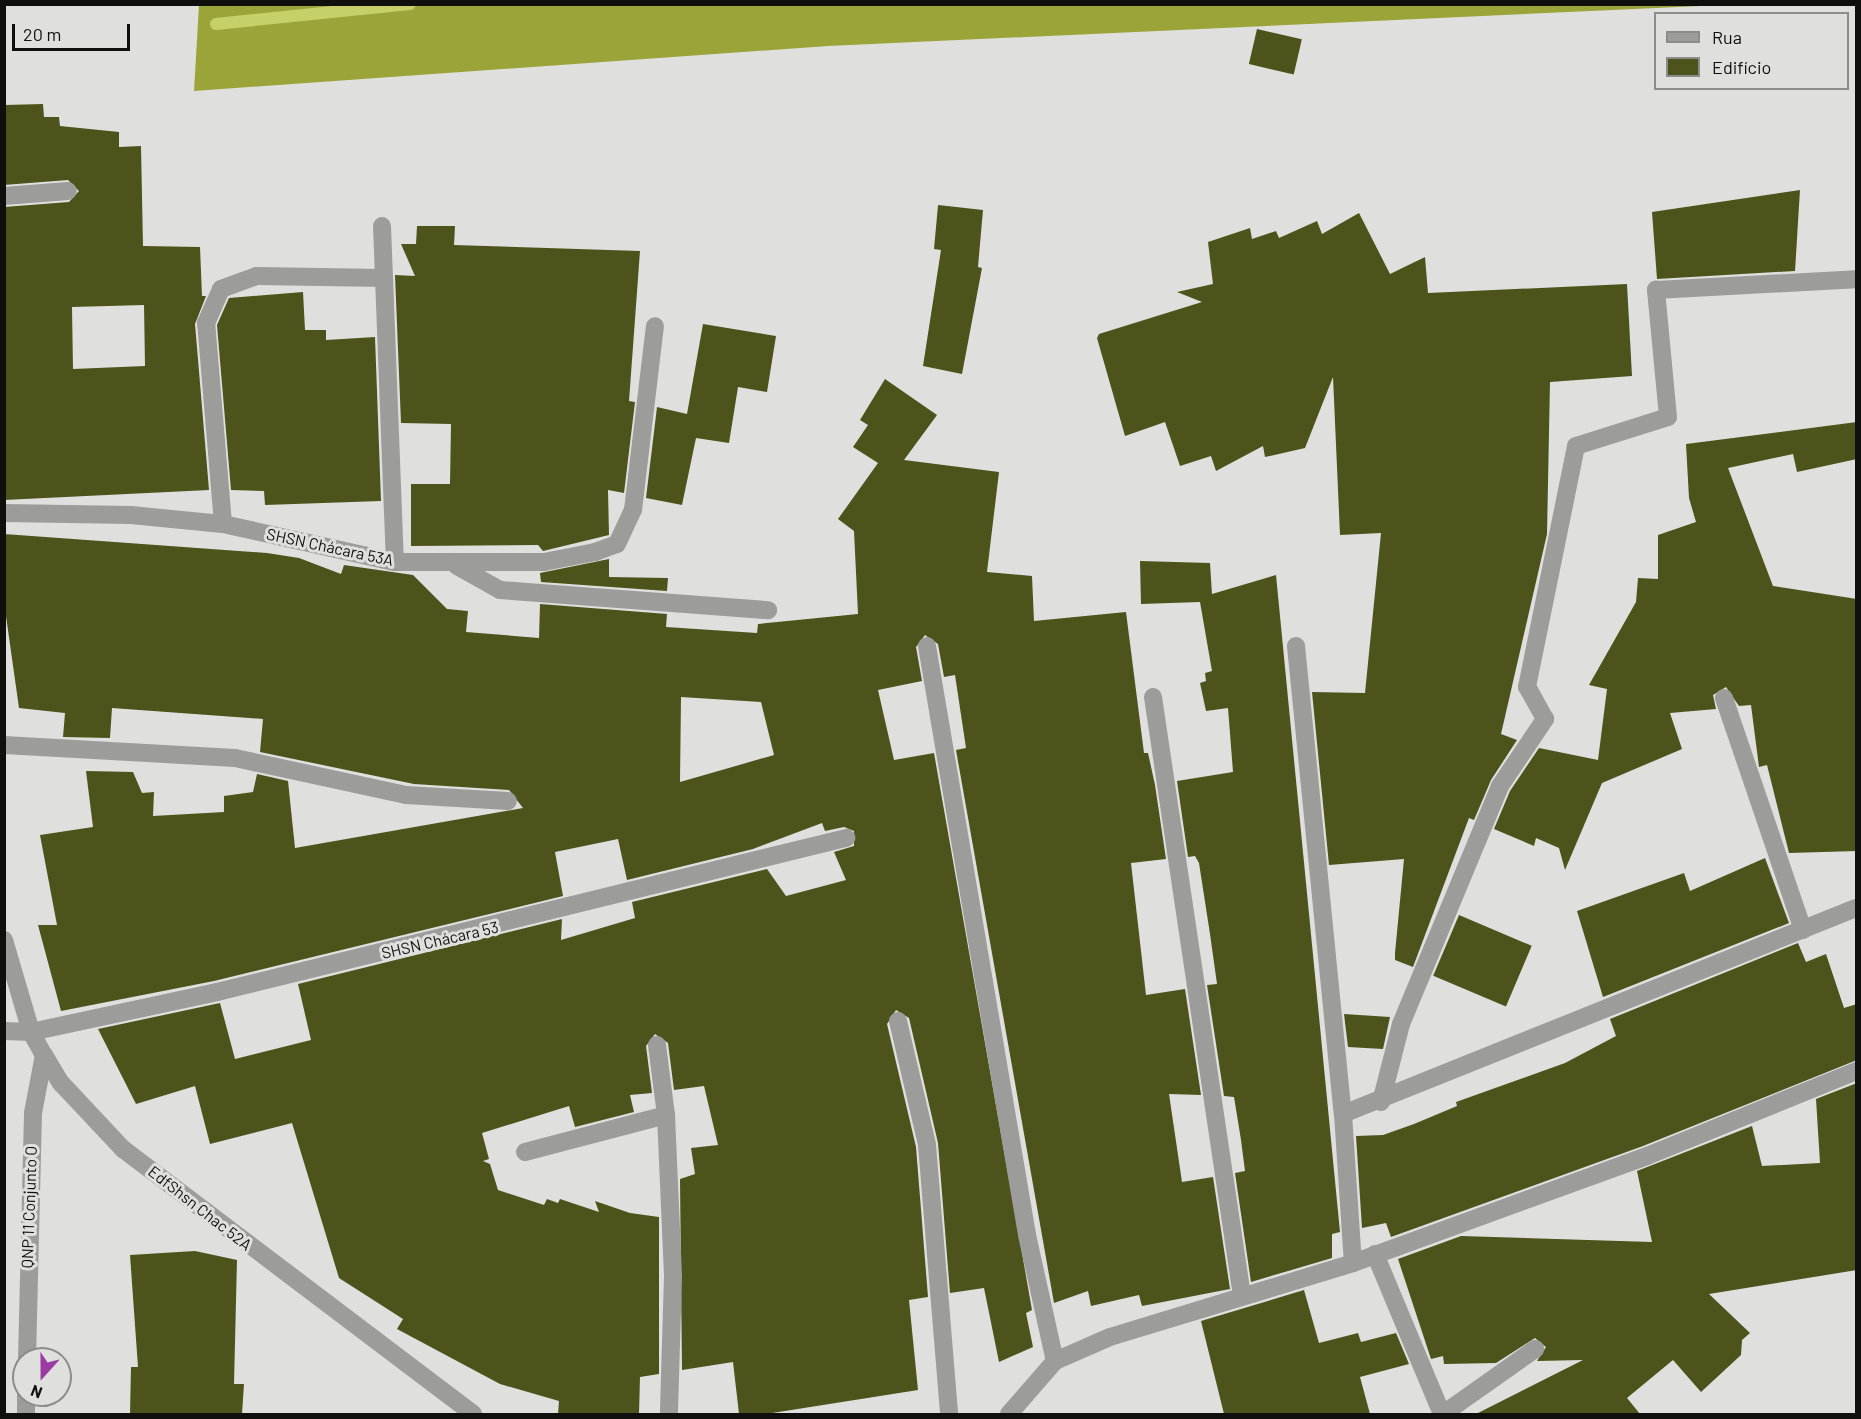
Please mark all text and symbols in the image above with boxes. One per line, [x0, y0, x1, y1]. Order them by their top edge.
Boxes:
scale bar [15, 12, 134, 50]
legend [1654, 12, 1849, 90]
text: 20 m [23, 23, 61, 45]
text: Rua [1712, 26, 1742, 48]
text: Edifício [1712, 56, 1771, 78]
street label: SHSN Chácara 53A [265, 524, 395, 570]
street label: SHSN Chácara 53 [380, 917, 500, 963]
street label: QNP 11 Conjunto O [17, 1145, 41, 1269]
street label: EdfShsn Chac 52A [144, 1162, 256, 1254]
north arrow [12, 1347, 72, 1407]
text: N [28, 1382, 44, 1403]

